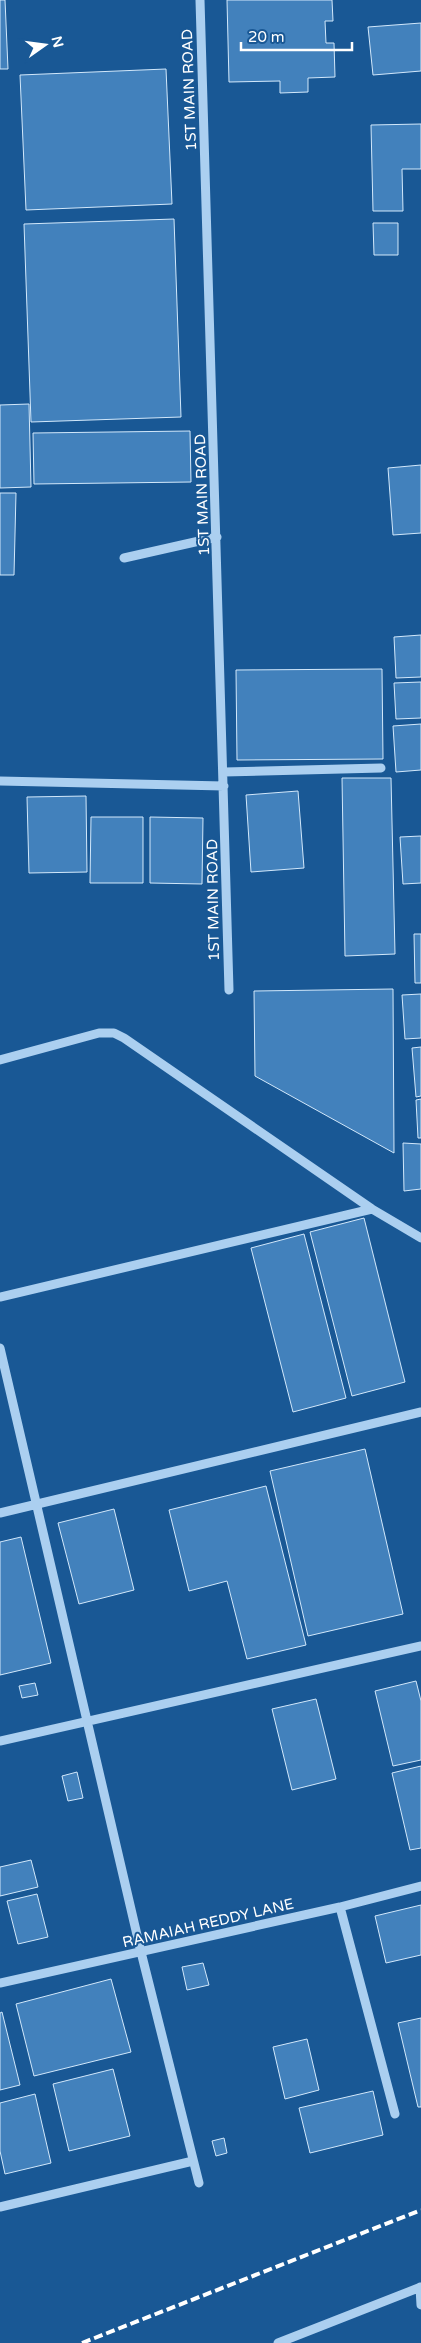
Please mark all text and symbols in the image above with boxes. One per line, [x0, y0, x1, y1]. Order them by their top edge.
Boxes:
north arrow [20, 20, 70, 70]
scale bar [241, 20, 352, 52]
text: 20 m [248, 28, 285, 46]
street label: 1ST MAIN ROAD [178, 29, 200, 151]
text: N [48, 34, 67, 49]
street label: 1ST MAIN ROAD [191, 434, 213, 556]
street label: 1ST MAIN ROAD [203, 839, 223, 961]
street label: RAMAIAH REDDY LANE [121, 1895, 295, 1951]

